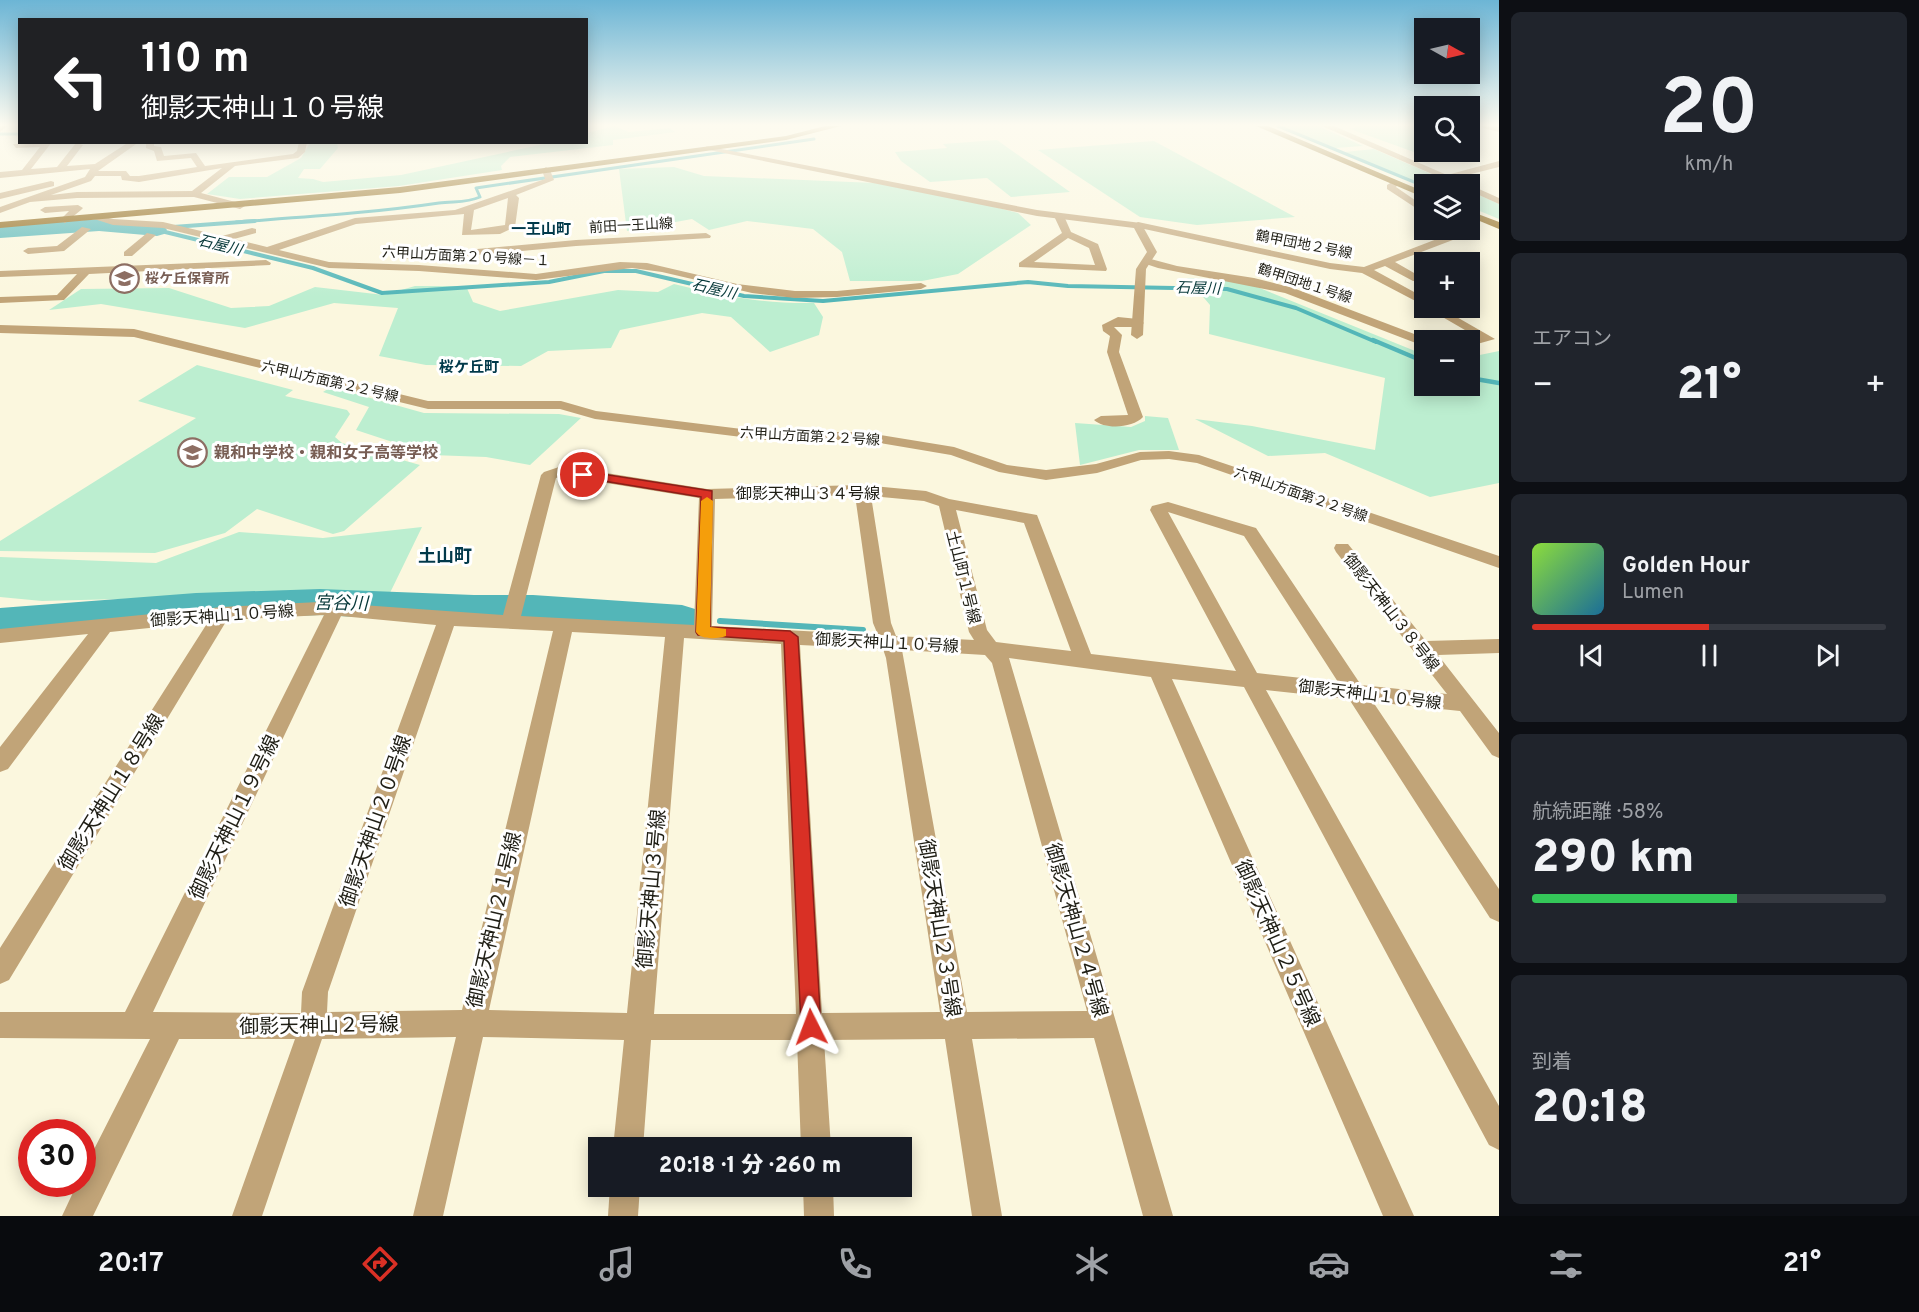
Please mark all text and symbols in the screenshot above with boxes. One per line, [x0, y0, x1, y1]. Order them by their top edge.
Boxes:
north arrow [1414, 18, 1480, 84]
map controls [1414, 18, 1480, 396]
text: 110 m [141, 34, 250, 87]
icon: left [42, 42, 120, 120]
text: 20 [1660, 63, 1758, 162]
text: 御影天神山１０号線 [141, 93, 384, 127]
button: search [1414, 96, 1480, 162]
text: km/h [1685, 152, 1733, 178]
button: layers [1414, 174, 1480, 240]
street label: 前田一王山線 [589, 215, 673, 237]
district label: 一王山町 [511, 221, 571, 240]
street label: 鶴甲団地２号線 [1254, 228, 1353, 263]
water label: 石屋川 [195, 232, 246, 262]
street label: 六甲山方面第２０号線－１ [382, 244, 550, 270]
button: + [1414, 252, 1480, 318]
street label: 鶴甲団地１号線 [1255, 261, 1354, 308]
school or university icon: 桜ケ丘保育所 [108, 262, 140, 294]
place label: 桜ケ丘保育所 [145, 271, 229, 288]
water label: 石屋川 [690, 276, 740, 305]
water label: 石屋川 [1175, 279, 1223, 300]
text: エアコン [1532, 327, 1612, 353]
button: − [1414, 330, 1480, 396]
street label: 六甲山方面第２２号線 [260, 357, 400, 406]
text: 21° [1677, 358, 1741, 415]
district label: 桜ケ丘町 [439, 359, 499, 378]
text: − [1532, 366, 1553, 408]
text: + [1865, 366, 1886, 408]
street label: 六甲山方面第２２号線 [740, 424, 880, 450]
school or university icon: 親和中学校・親和女子高等学校 [177, 436, 209, 468]
place label: 親和中学校・親和女子高等学校 [214, 444, 438, 464]
pin [557, 449, 608, 500]
icon: arrive [566, 458, 599, 491]
street label: 六甲山方面第２２号線 [1232, 464, 1370, 526]
street label: 御影天神山３４号線 [736, 485, 880, 505]
street label: 土山町１号線 [941, 528, 983, 626]
district label: 土山町 [418, 546, 472, 569]
street label: 御影天神山３８号線 [1338, 550, 1443, 676]
text: Golden Hour [1622, 553, 1750, 580]
text: Lumen [1622, 580, 1684, 606]
water label: 宮谷川 [314, 593, 370, 617]
street label: 御影天神山１０号線 [150, 602, 295, 632]
street label: 御影天神山１０号線 [814, 630, 959, 658]
icon: previous [1575, 639, 1608, 672]
icon: pause [1693, 639, 1726, 672]
icon: next [1811, 639, 1844, 672]
street label: 御影天神山１０号線 [1297, 677, 1442, 715]
street label: 御影天神山１８号線 [54, 710, 171, 876]
street label: 御影天神山１９号線 [185, 731, 287, 904]
street label: 御影天神山２０号線 [335, 732, 418, 911]
text: 航続距離 · 58% [1532, 800, 1663, 826]
street label: 御影天神山３号線 [633, 808, 673, 970]
street label: 御影天神山２１号線 [463, 830, 529, 1011]
text: 290 km [1532, 831, 1694, 888]
street label: 御影天神山２３号線 [911, 837, 965, 1019]
street label: 御影天神山２４号線 [1038, 840, 1112, 1021]
street label: 御影天神山２５号線 [1228, 856, 1325, 1031]
position arrow [779, 995, 843, 1059]
street label: 御影天神山２号線 [239, 1013, 399, 1041]
text: 到着 [1532, 1050, 1572, 1076]
text: 20:18 [1532, 1081, 1648, 1138]
speed limit sign: 30 [18, 1119, 96, 1197]
text: 20:18 · 1 分 · 260 m [659, 1153, 841, 1180]
icon: directions [359, 1243, 401, 1285]
icon: music [596, 1243, 638, 1285]
icon: phone [834, 1243, 876, 1285]
icon: climate [1071, 1243, 1113, 1285]
icon: car [1308, 1243, 1350, 1285]
icon: filters [1545, 1243, 1587, 1285]
text: 20:17 [98, 1247, 164, 1281]
text: 21° [1783, 1247, 1821, 1281]

